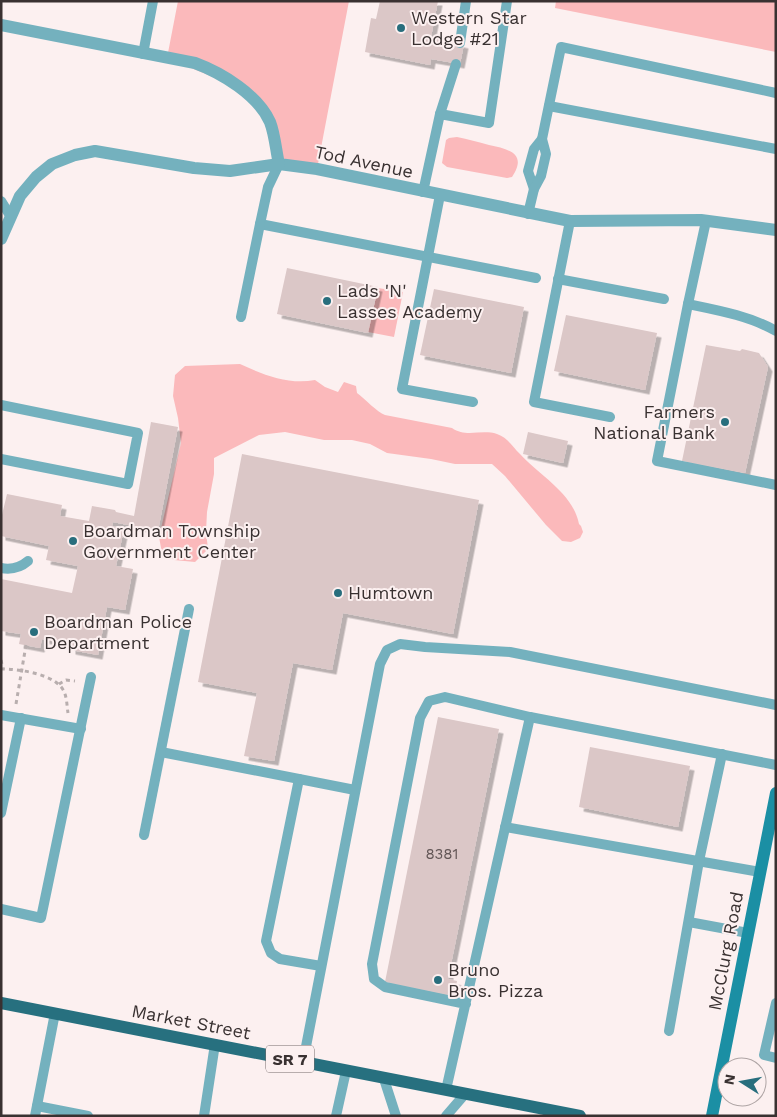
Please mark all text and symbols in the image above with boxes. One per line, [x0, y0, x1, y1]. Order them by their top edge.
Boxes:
place label: Western Star Lodge #21 [411, 7, 527, 49]
marker: Western Star Lodge #21 [395, 22, 407, 34]
street label: Tod Avenue [313, 141, 415, 182]
place label: Lads 'N' Lasses Academy [337, 280, 483, 322]
marker: Lads 'N' Lasses Academy [321, 295, 333, 307]
place label: Farmers National Bank [593, 401, 715, 443]
marker: Farmers National Bank [719, 416, 731, 428]
place label: Boardman Township Government Center [83, 520, 261, 562]
marker: Boardman Township Government Center [67, 535, 79, 547]
place label: Humtown [348, 582, 433, 603]
marker: Humtown [332, 587, 344, 599]
place label: Boardman Police Department [44, 611, 192, 653]
marker: Boardman Police Department [28, 626, 40, 638]
house number: 8381 [426, 845, 458, 863]
street label: McClurg Road [704, 890, 747, 1012]
place label: Bruno Bros. Pizza [448, 959, 543, 1001]
marker: Bruno Bros. Pizza [432, 974, 444, 986]
street label: Market Street [130, 1000, 253, 1043]
road number: SR 7 [266, 1046, 314, 1072]
north arrow [717, 1057, 767, 1107]
text: N [720, 1073, 738, 1086]

